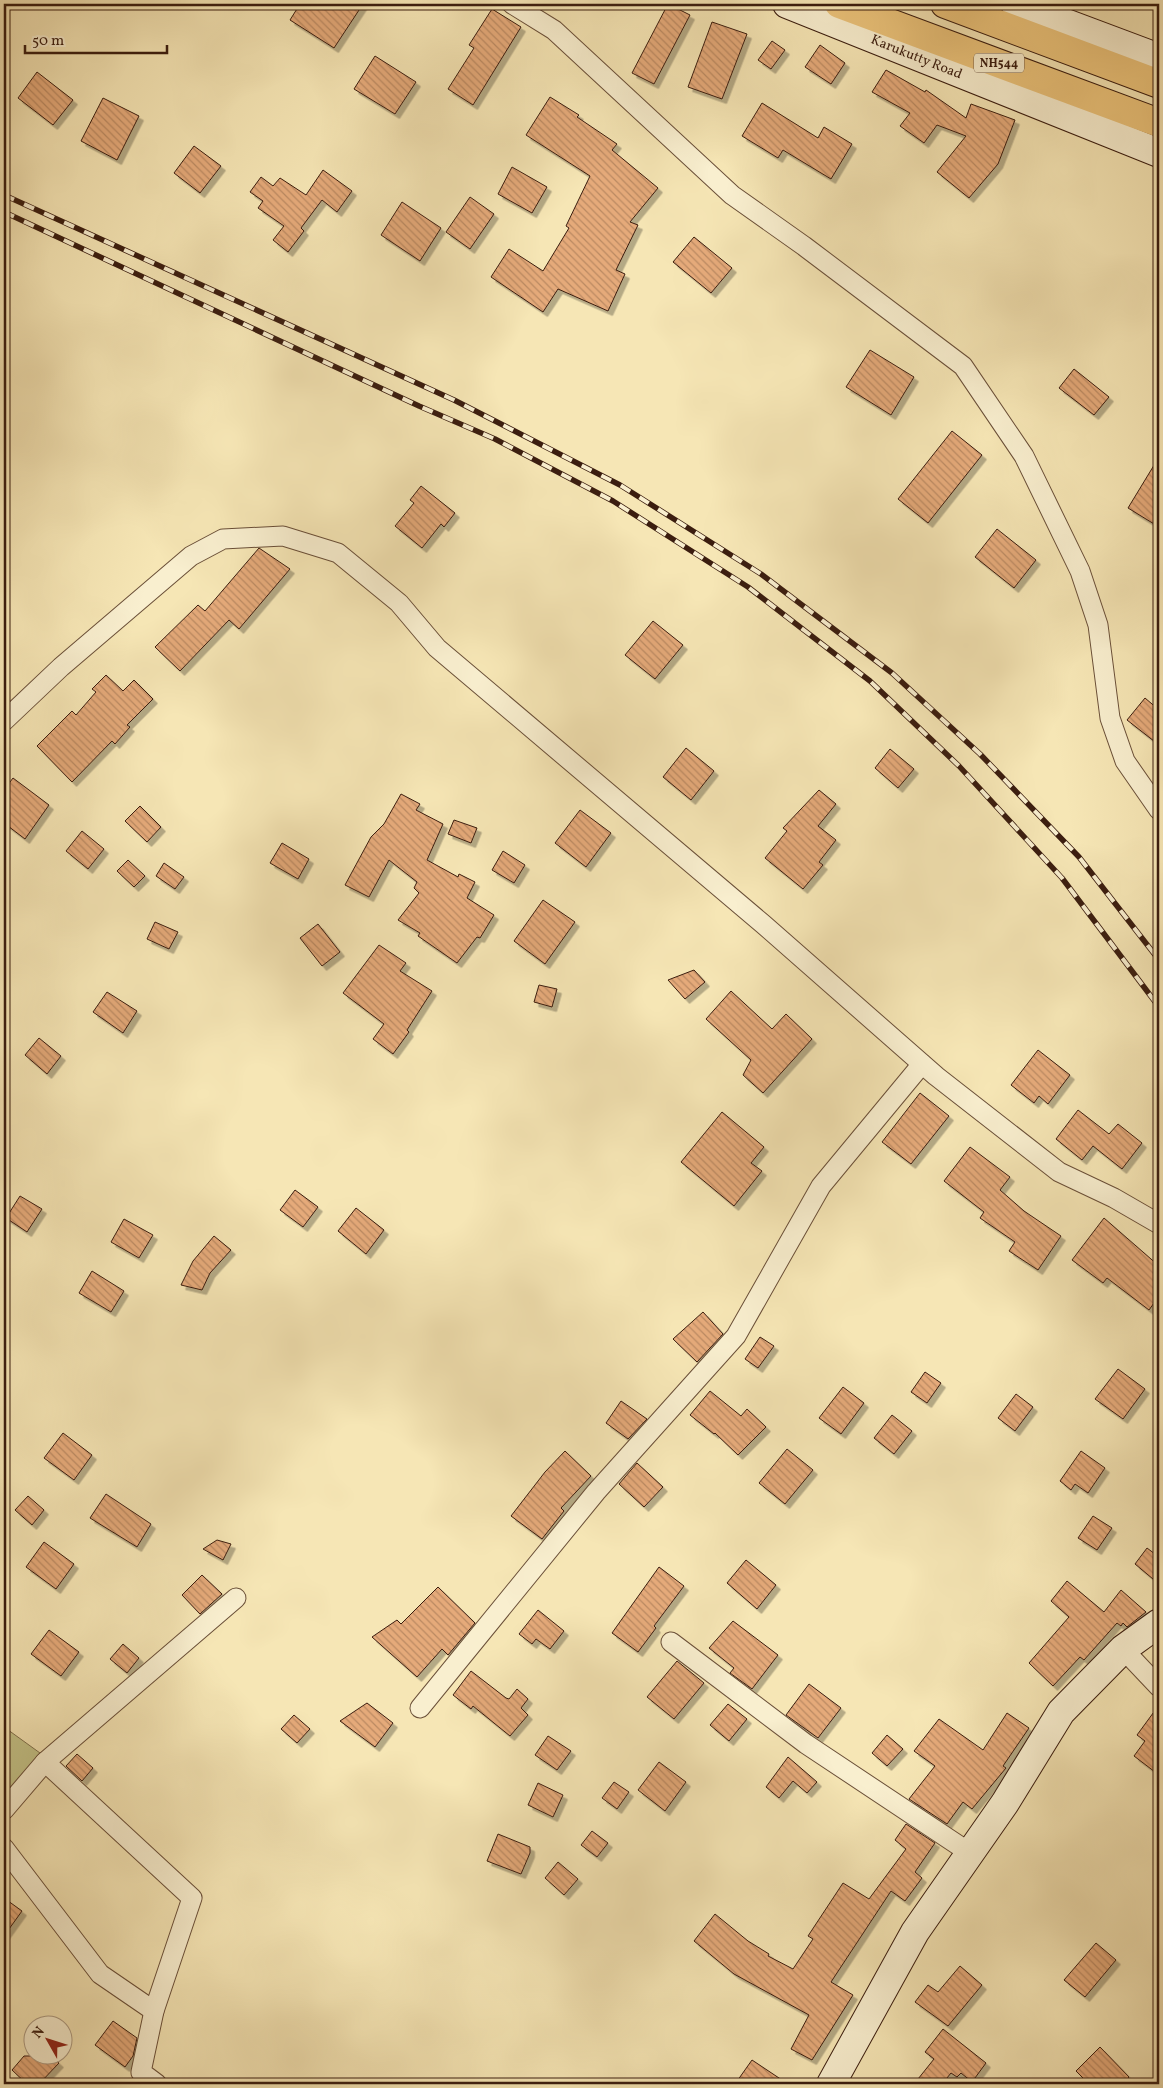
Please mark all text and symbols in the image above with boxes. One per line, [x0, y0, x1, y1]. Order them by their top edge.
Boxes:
scale bar [25, 22, 168, 54]
text: 50 m [32, 31, 64, 52]
street label: Karukutty Road [868, 31, 965, 84]
road number: NH544 [974, 54, 1024, 72]
north arrow [22, 2016, 72, 2066]
text: N [28, 2023, 50, 2043]

